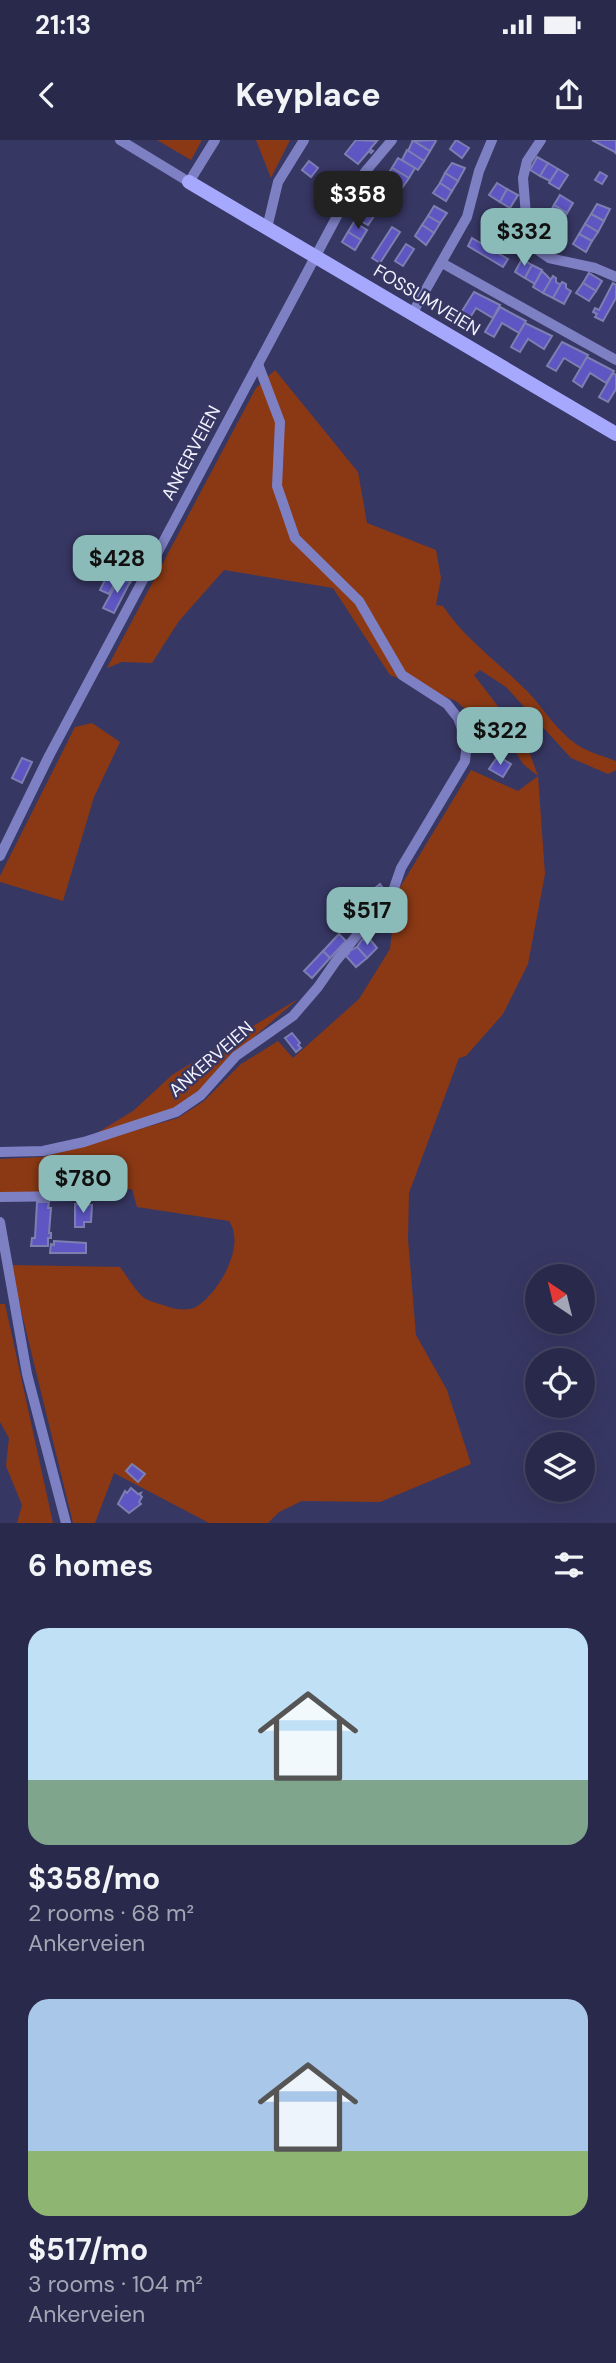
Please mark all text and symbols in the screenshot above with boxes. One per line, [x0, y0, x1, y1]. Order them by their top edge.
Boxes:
text: 21:13 [35, 8, 91, 42]
text: Keyplace [235, 74, 381, 116]
icon: back [28, 76, 66, 114]
icon: share [550, 76, 588, 114]
pin: $358 [317, 172, 399, 231]
text: $358 [330, 179, 386, 209]
pin: $332 [483, 208, 565, 268]
text: $332 [497, 216, 551, 246]
street label: FOSSUMVEIEN [369, 259, 485, 341]
street label: ANKERVEIEN [156, 401, 226, 505]
pin: $428 [76, 536, 158, 595]
text: $428 [89, 543, 145, 573]
pin: $322 [459, 708, 541, 767]
text: $322 [473, 715, 527, 745]
pin: $517 [326, 888, 408, 947]
text: $517 [343, 895, 391, 925]
street label: ANKERVEIEN [164, 1016, 258, 1102]
pin: $780 [42, 1156, 124, 1215]
text: $780 [55, 1163, 111, 1193]
north arrow [525, 1264, 595, 1334]
map controls [525, 1264, 595, 1502]
button: locate [525, 1348, 595, 1418]
button: layers [525, 1432, 595, 1502]
text: 6 homes [28, 1546, 153, 1585]
icon: filters [550, 1546, 588, 1584]
icon: home [245, 1673, 371, 1799]
text: $358/mo [28, 1859, 160, 1898]
text: 2 rooms · 68 m² [28, 1898, 194, 1928]
text: Ankerveien [28, 1928, 145, 1958]
icon: home [245, 2044, 371, 2170]
text: $517/mo [28, 2230, 148, 2269]
text: 3 rooms · 104 m² [28, 2269, 203, 2299]
text: Ankerveien [28, 2299, 145, 2329]

